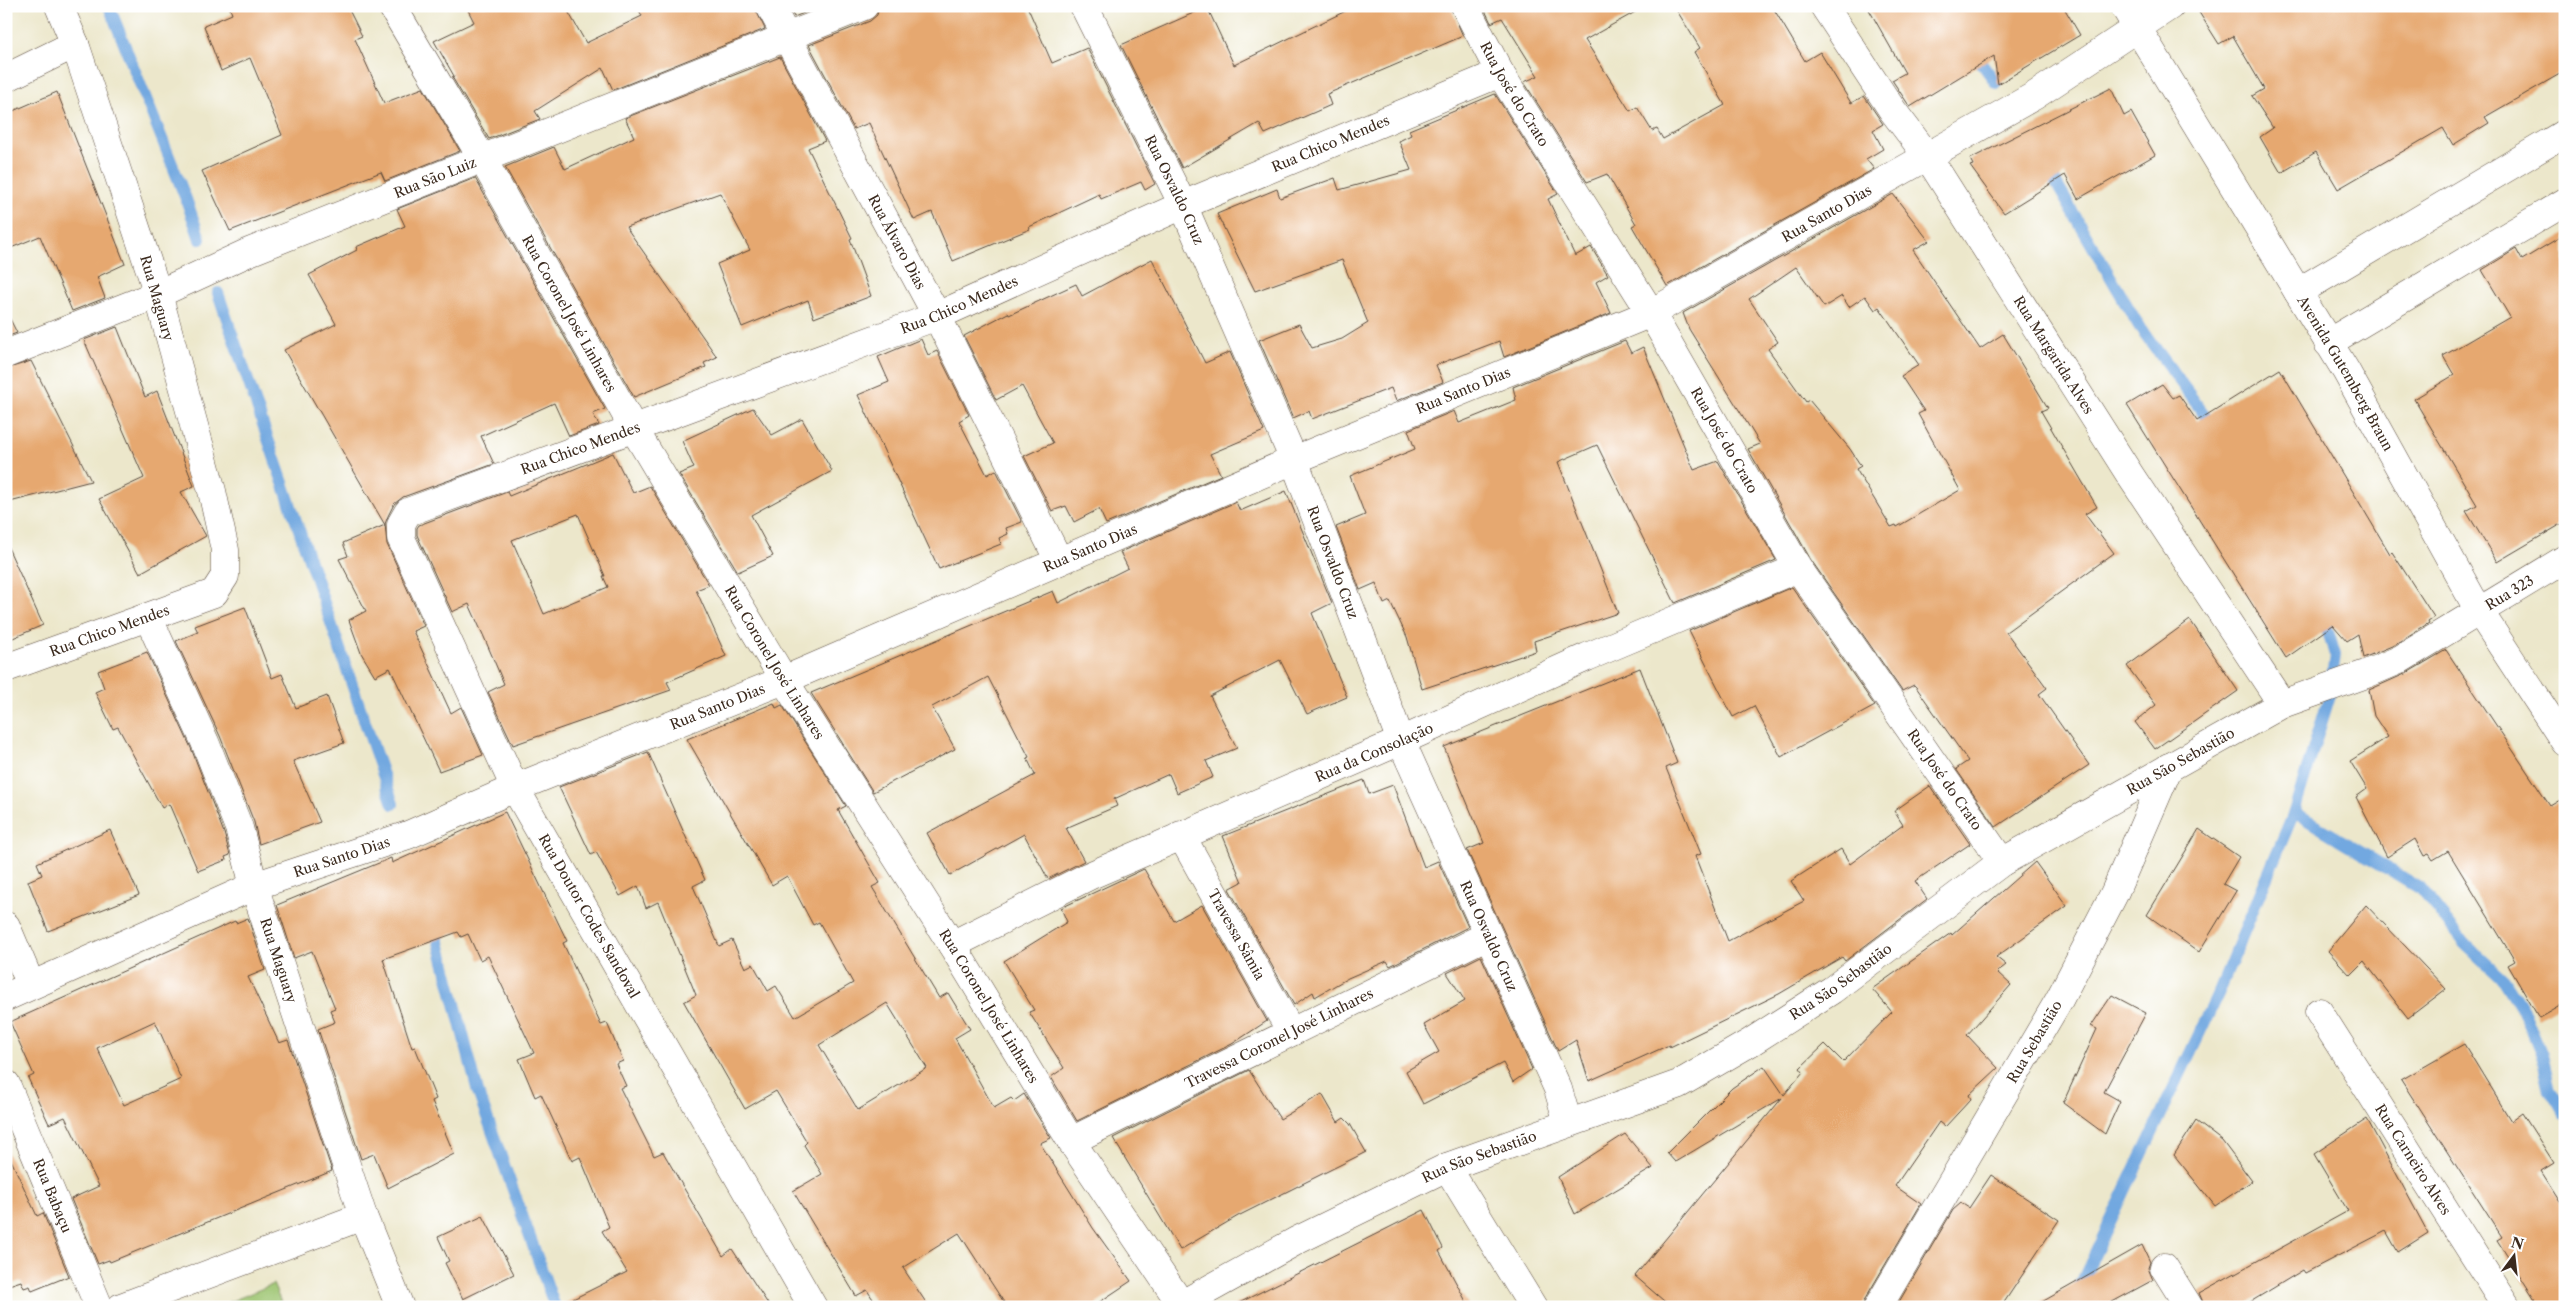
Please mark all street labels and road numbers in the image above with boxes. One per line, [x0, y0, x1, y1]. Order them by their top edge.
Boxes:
street label: Rua José do Crato [1476, 38, 1553, 150]
street label: Rua Chico Mendes [1269, 111, 1392, 176]
street label: Rua Osvaldo Cruz [1141, 132, 1208, 248]
street label: Rua São Luiz [391, 153, 479, 202]
street label: Rua Santo Dias [1778, 181, 1875, 246]
street label: Rua Álvaro Dias [864, 191, 930, 293]
street label: Rua Coronel José Linhares [518, 232, 620, 395]
street label: Rua Maguary [136, 253, 178, 343]
street label: Rua Chico Mendes [898, 272, 1021, 338]
street label: Avenida Gutemberg Braun [2293, 292, 2398, 454]
street label: Rua Margarida Alves [2010, 293, 2098, 417]
street label: Rua Santo Dias [1413, 363, 1513, 418]
street label: Rua José do Crato [1687, 384, 1762, 496]
street label: Rua Chico Mendes [518, 418, 643, 478]
street label: Rua Osvaldo Cruz [1303, 503, 1363, 622]
street label: Rua Santo Dias [1040, 520, 1140, 576]
street label: Rua 323 [2482, 571, 2537, 614]
street label: Rua Coronel José Linhares [721, 582, 828, 743]
street label: Rua Chico Mendes [47, 601, 172, 661]
street label: Rua Santo Dias [667, 680, 768, 734]
street label: Rua da Consolação [1312, 719, 1436, 786]
street label: Rua São Sebastião [2123, 724, 2238, 799]
street label: Rua José do Crato [1903, 725, 1986, 834]
street label: Rua Doutor Codes Sandoval [535, 831, 643, 1001]
street label: Rua Santo Dias [291, 833, 392, 881]
street label: Rua Osvaldo Cruz [1456, 878, 1522, 994]
street label: Travessa Sâmia [1204, 886, 1269, 984]
street label: Rua Maguary [256, 916, 301, 1005]
street label: Rua Coronel José Linhares [935, 926, 1043, 1086]
street label: Rua São Sebastião [1786, 939, 1895, 1024]
street label: Travessa Coronel José Linhares [1182, 984, 1376, 1092]
street label: Rua Sebastião [2003, 997, 2066, 1086]
street label: Rua Carneiro Alves [2371, 1101, 2455, 1218]
street label: Rua São Sebastião [1419, 1127, 1539, 1187]
street label: Rua Babaçu [29, 1156, 76, 1236]

